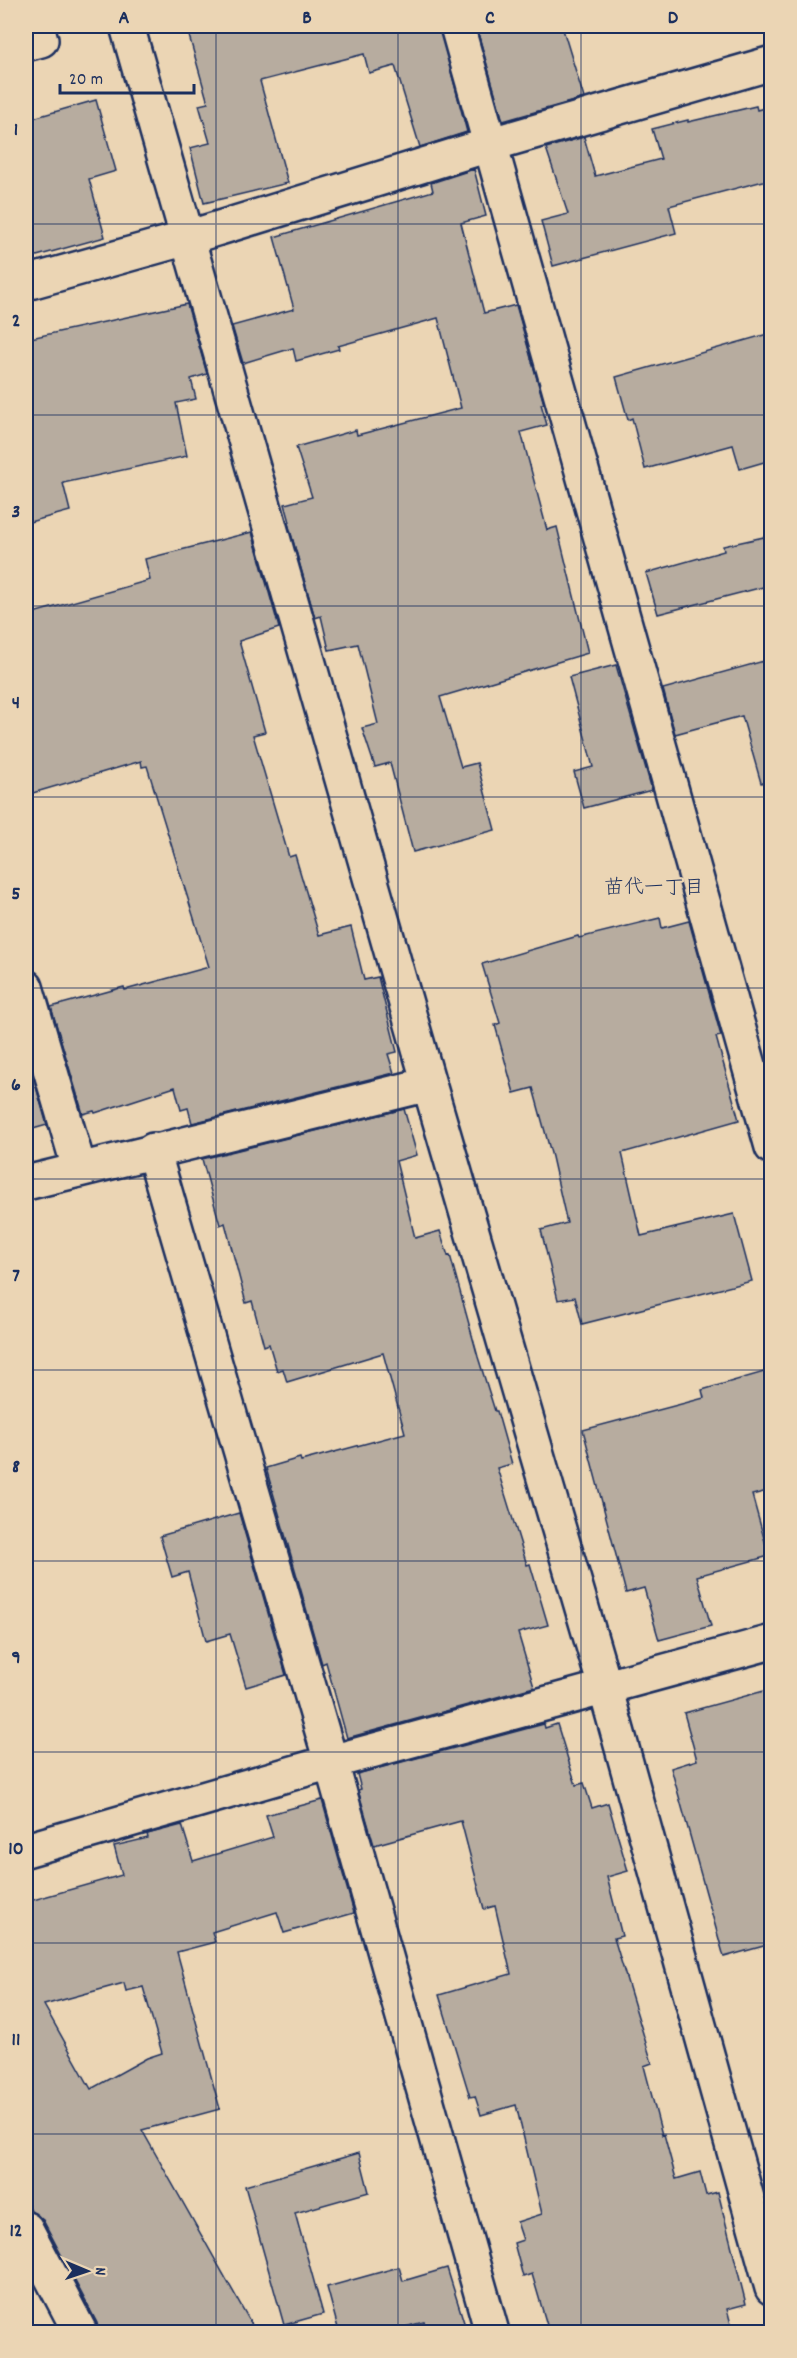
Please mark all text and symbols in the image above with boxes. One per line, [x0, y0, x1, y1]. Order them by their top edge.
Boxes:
text: A [119, 5, 130, 33]
text: B [302, 5, 312, 33]
text: C [485, 5, 495, 33]
text: D [668, 5, 679, 33]
scale bar [60, 57, 194, 95]
text: 20 m [69, 68, 103, 93]
text: 1 [14, 117, 18, 145]
text: 2 [12, 308, 20, 336]
text: 3 [12, 499, 20, 527]
text: 4 [12, 690, 20, 718]
district label: 苗代一丁目 [604, 875, 704, 903]
text: 5 [11, 881, 21, 909]
text: 6 [11, 1072, 21, 1100]
text: 7 [12, 1263, 20, 1291]
text: 8 [12, 1454, 20, 1482]
text: 9 [11, 1645, 21, 1673]
text: 10 [8, 1836, 24, 1864]
text: 11 [12, 2027, 20, 2055]
text: 12 [9, 2218, 23, 2246]
north arrow [57, 2241, 117, 2301]
text: N [88, 2267, 111, 2276]

